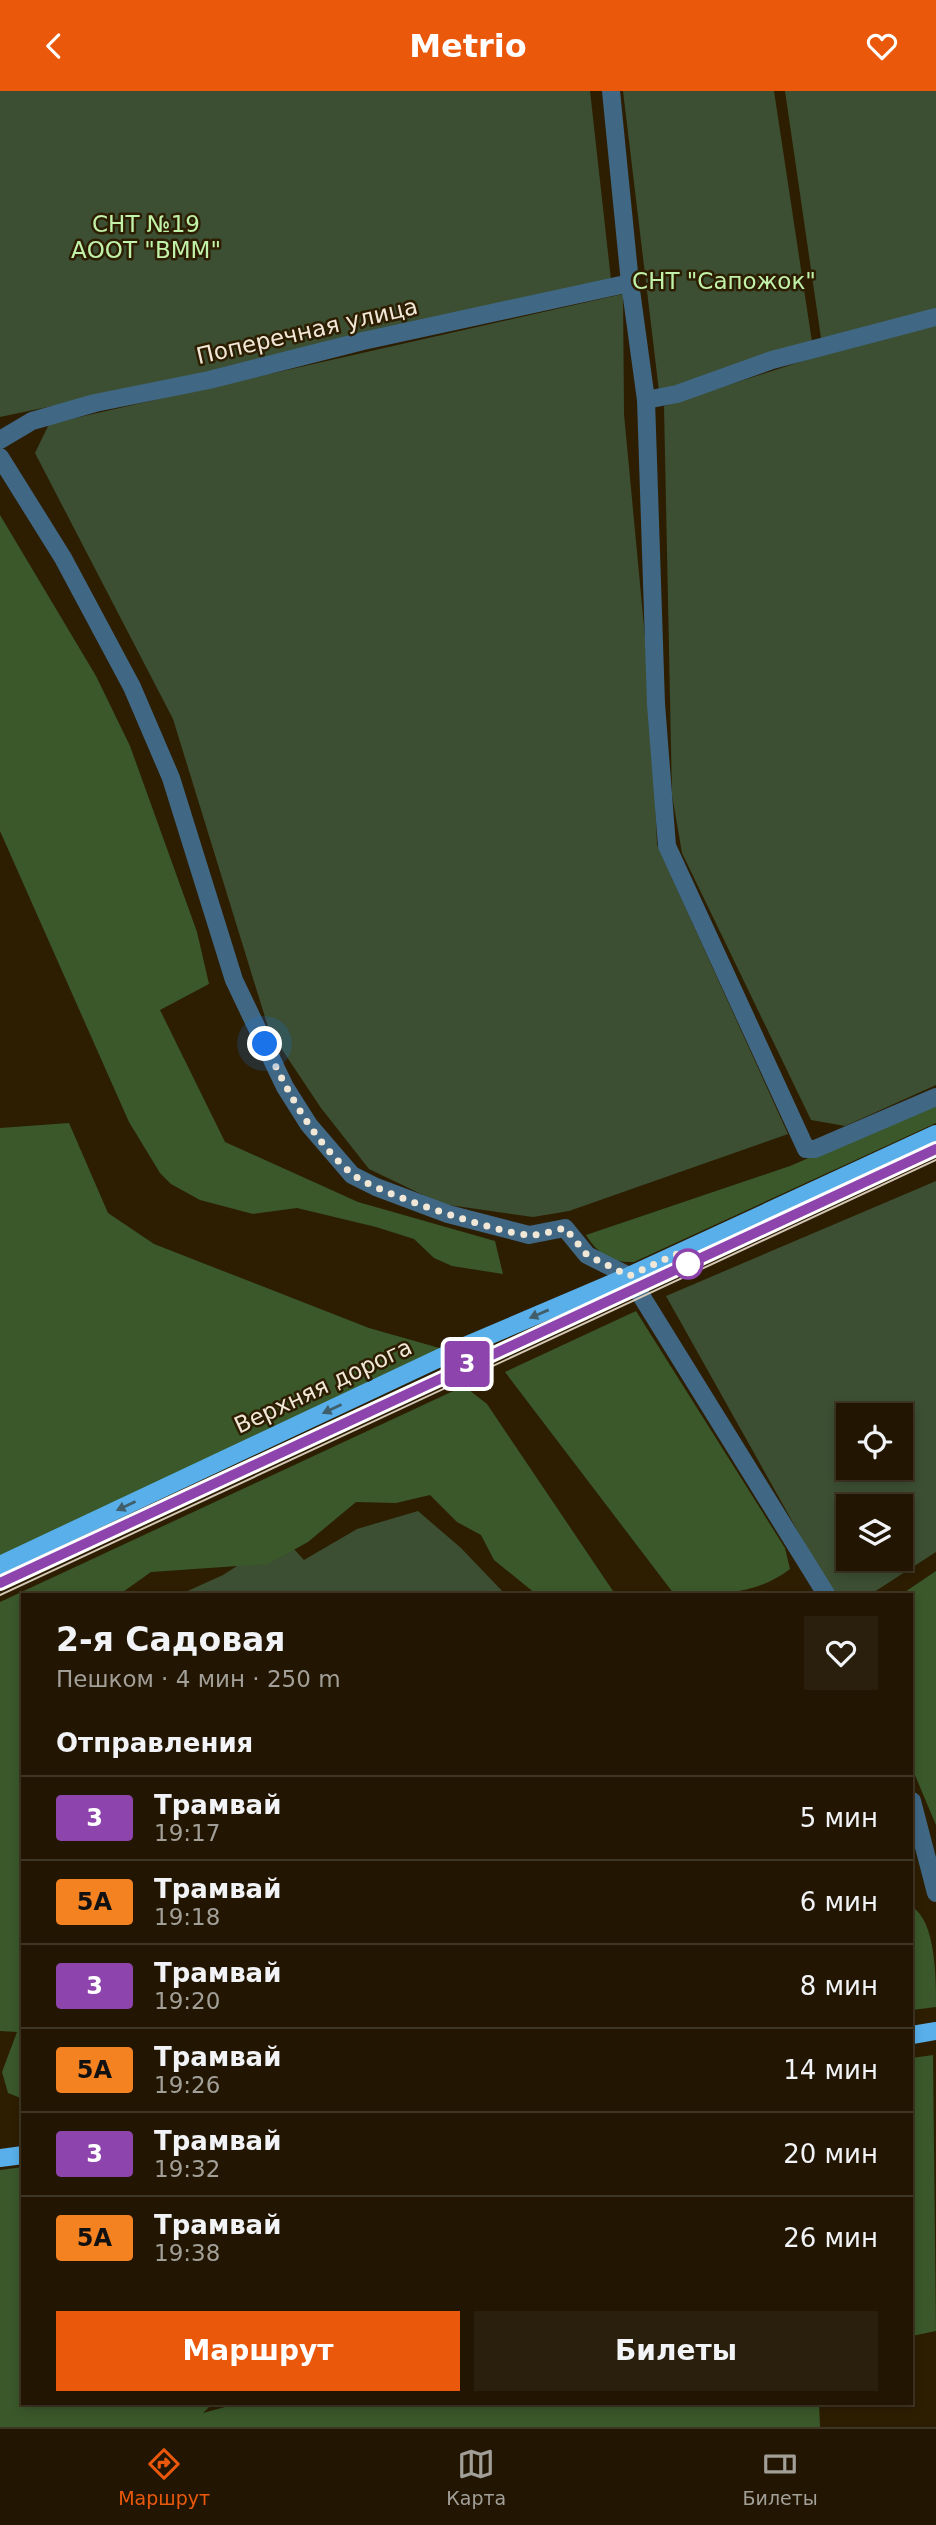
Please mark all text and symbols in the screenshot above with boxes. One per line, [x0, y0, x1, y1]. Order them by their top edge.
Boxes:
icon: back [35, 27, 73, 65]
text: Metrio [409, 27, 527, 65]
icon: heart [863, 27, 901, 65]
park label: СНТ №19 АООТ "ВММ" [71, 211, 221, 263]
park label: СНТ "Сапожок" [632, 268, 816, 294]
street label: Поперечная улица [194, 293, 420, 369]
your location [247, 1026, 282, 1061]
unlabelled marker [673, 1249, 703, 1279]
one-way arrow [529, 1308, 549, 1320]
street label: Верхняя дорога [230, 1333, 416, 1439]
line badge: 3 [444, 1341, 490, 1387]
text: 3 [459, 1350, 475, 1378]
one-way arrow [322, 1403, 342, 1414]
map controls [836, 1403, 913, 1571]
button: locate [836, 1403, 913, 1480]
button: layers [836, 1494, 913, 1571]
one-way arrow [116, 1500, 137, 1511]
button: heart [804, 1616, 878, 1690]
text: 2-я Садовая [56, 1620, 286, 1659]
text: Пешком · 4 мин · 250 m [56, 1666, 341, 1692]
text: Отправления [56, 1728, 253, 1758]
text: Трамвай [154, 1790, 281, 1820]
text: 5 мин [800, 1803, 878, 1833]
text: 3 [86, 1804, 103, 1832]
text: 19:17 [154, 1820, 220, 1846]
text: Трамвай [154, 1874, 281, 1904]
text: 6 мин [800, 1887, 878, 1917]
text: 5А [77, 1888, 112, 1916]
text: 19:18 [154, 1904, 220, 1930]
text: Трамвай [154, 1958, 281, 1988]
text: 8 мин [800, 1971, 878, 2001]
text: 3 [86, 1972, 103, 2000]
text: 19:20 [154, 1988, 220, 2014]
text: Трамвай [154, 2042, 281, 2072]
text: 14 мин [783, 2055, 878, 2085]
text: 5А [77, 2056, 112, 2084]
text: 19:26 [154, 2072, 220, 2098]
text: Трамвай [154, 2126, 281, 2156]
text: 20 мин [783, 2139, 878, 2169]
text: 3 [86, 2140, 103, 2168]
text: 19:32 [154, 2156, 220, 2182]
text: Трамвай [154, 2210, 281, 2240]
text: 26 мин [783, 2223, 878, 2253]
text: 5А [77, 2224, 112, 2252]
text: 19:38 [154, 2240, 220, 2266]
button: Маршрут [56, 2311, 460, 2391]
button: Билеты [474, 2311, 878, 2391]
tab: Маршрут [118, 2445, 210, 2509]
tab: Карта [446, 2445, 506, 2509]
tab: Билеты [743, 2445, 818, 2509]

